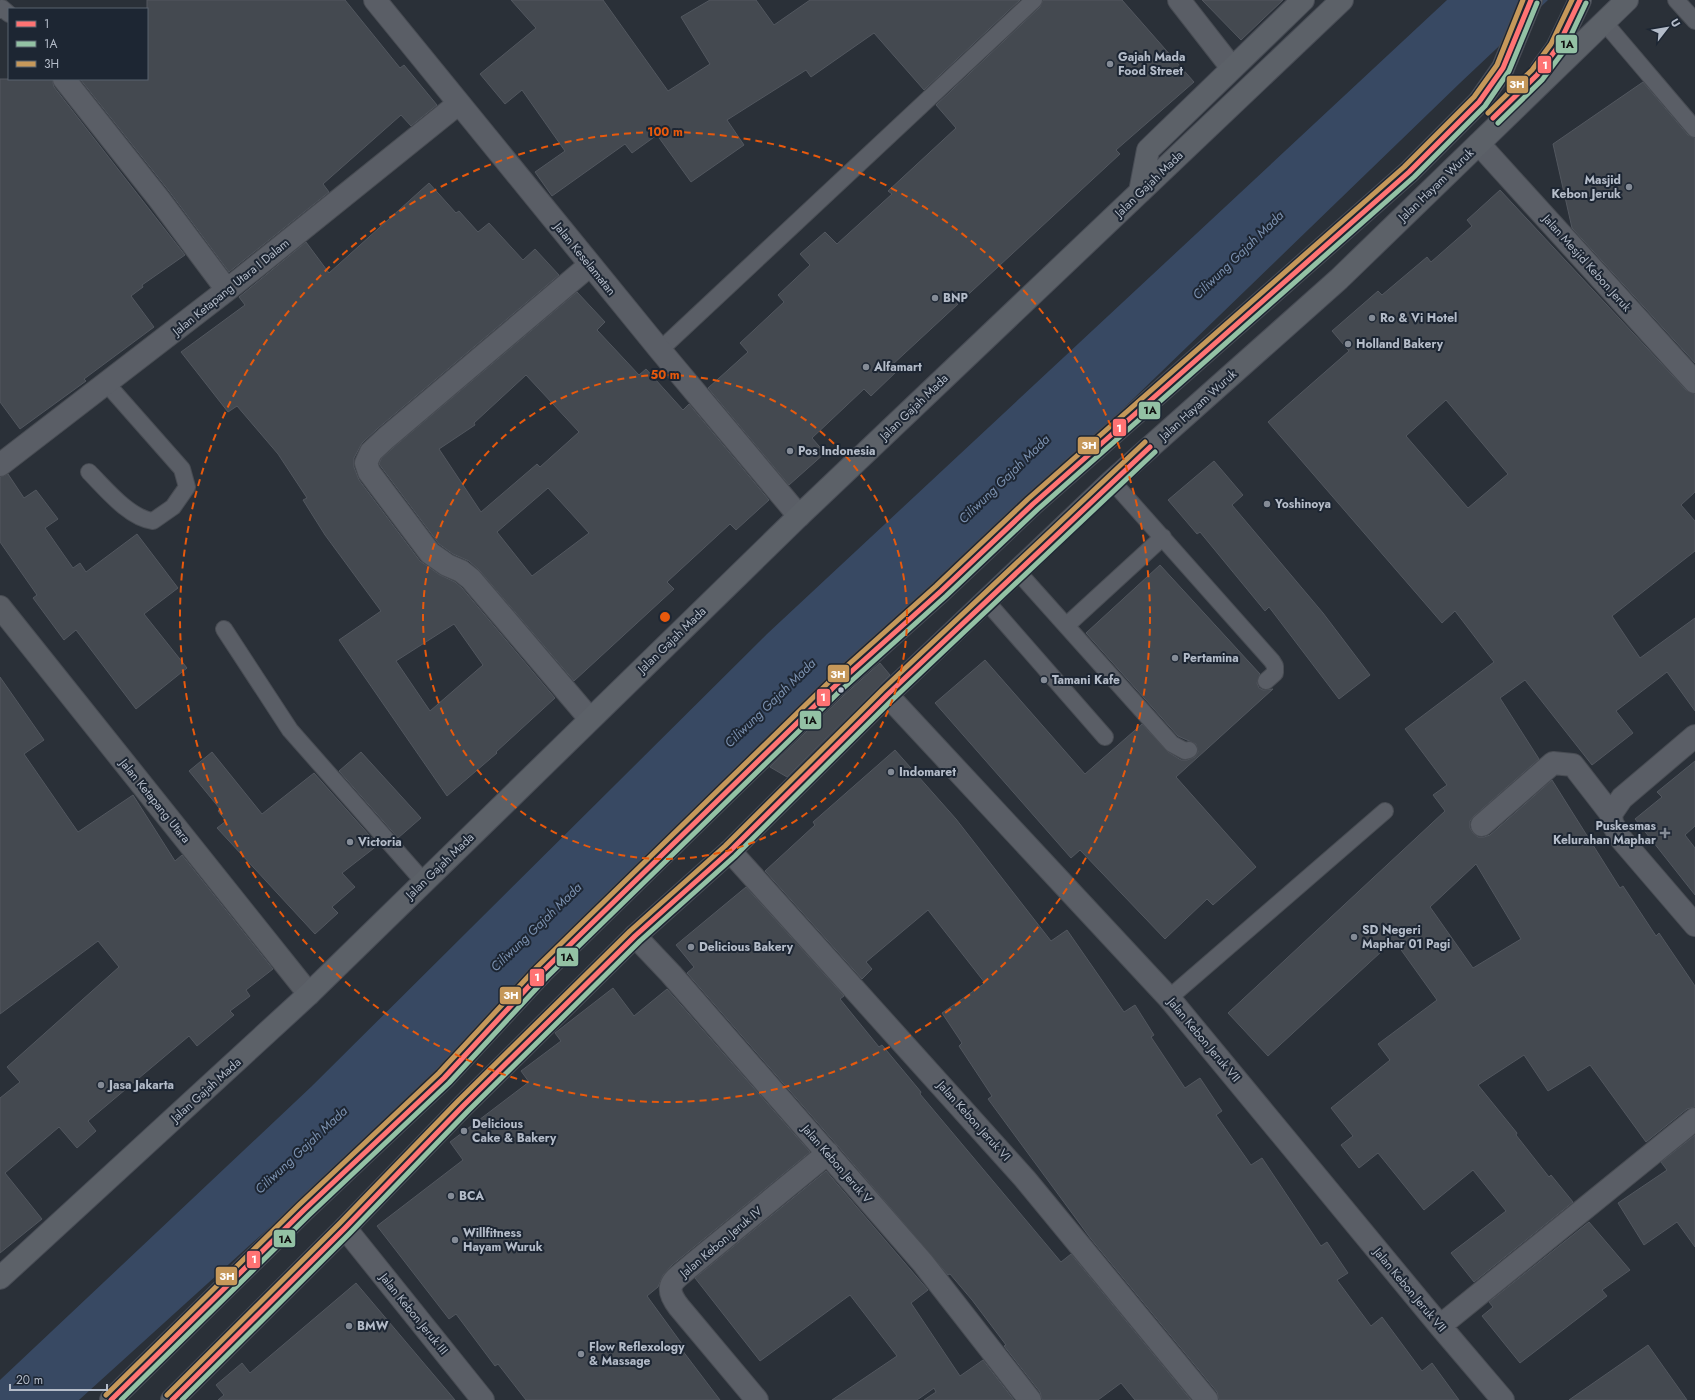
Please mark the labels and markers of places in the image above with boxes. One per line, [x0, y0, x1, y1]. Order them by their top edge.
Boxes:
place label: Gajah Mada Food Street [1118, 48, 1185, 80]
marker: Gajah Mada Food Street [1105, 59, 1115, 69]
place label: Masjid Kebon Jeruk [1552, 171, 1621, 203]
marker: Masjid Kebon Jeruk [1624, 182, 1634, 192]
place label: BNP [943, 289, 968, 307]
marker: BNP [930, 293, 940, 303]
place label: Ro & Vi Hotel [1380, 309, 1457, 327]
marker: Ro & Vi Hotel [1367, 313, 1377, 323]
place label: Holland Bakery [1356, 335, 1444, 353]
marker: Holland Bakery [1343, 339, 1353, 349]
place label: Alfamart [873, 358, 922, 376]
marker: Alfamart [861, 362, 871, 372]
place label: Pos Indonesia [798, 442, 876, 460]
marker: Pos Indonesia [785, 446, 795, 456]
place label: Yoshinoya [1274, 495, 1331, 513]
marker: Yoshinoya [1262, 499, 1272, 509]
centre of rings [658, 610, 672, 624]
place label: Pertamina [1183, 649, 1239, 667]
marker: Pertamina [1170, 653, 1180, 663]
place label: Tamani Kafe [1052, 671, 1120, 689]
marker: Tamani Kafe [1039, 675, 1049, 685]
unlabelled marker [836, 685, 846, 695]
place label: Indomaret [899, 763, 956, 781]
marker: Indomaret [886, 767, 896, 777]
place label: Puskesmas Kelurahan Maphar [1553, 817, 1657, 849]
marker: Puskesmas Kelurahan Maphar [1659, 827, 1671, 839]
place label: Victoria [357, 833, 402, 851]
marker: Victoria [345, 837, 355, 847]
place label: SD Negeri Maphar 01 Pagi [1362, 921, 1450, 953]
marker: SD Negeri Maphar 01 Pagi [1349, 932, 1359, 942]
place label: Delicious Bakery [699, 938, 794, 956]
marker: Delicious Bakery [686, 942, 696, 952]
place label: Jasa Jakarta [107, 1076, 174, 1094]
marker: Jasa Jakarta [96, 1080, 106, 1090]
place label: Delicious Cake & Bakery [472, 1115, 557, 1147]
marker: Delicious Cake & Bakery [459, 1126, 469, 1136]
place label: BCA [459, 1187, 484, 1205]
marker: BCA [446, 1191, 456, 1201]
place label: Willfitness Hayam Wuruk [463, 1224, 543, 1256]
marker: Willfitness Hayam Wuruk [450, 1235, 460, 1245]
place label: BMW [357, 1317, 389, 1335]
marker: BMW [344, 1321, 354, 1331]
place label: Flow Reflexology & Massage [589, 1338, 685, 1370]
marker: Flow Reflexology & Massage [576, 1349, 586, 1359]

